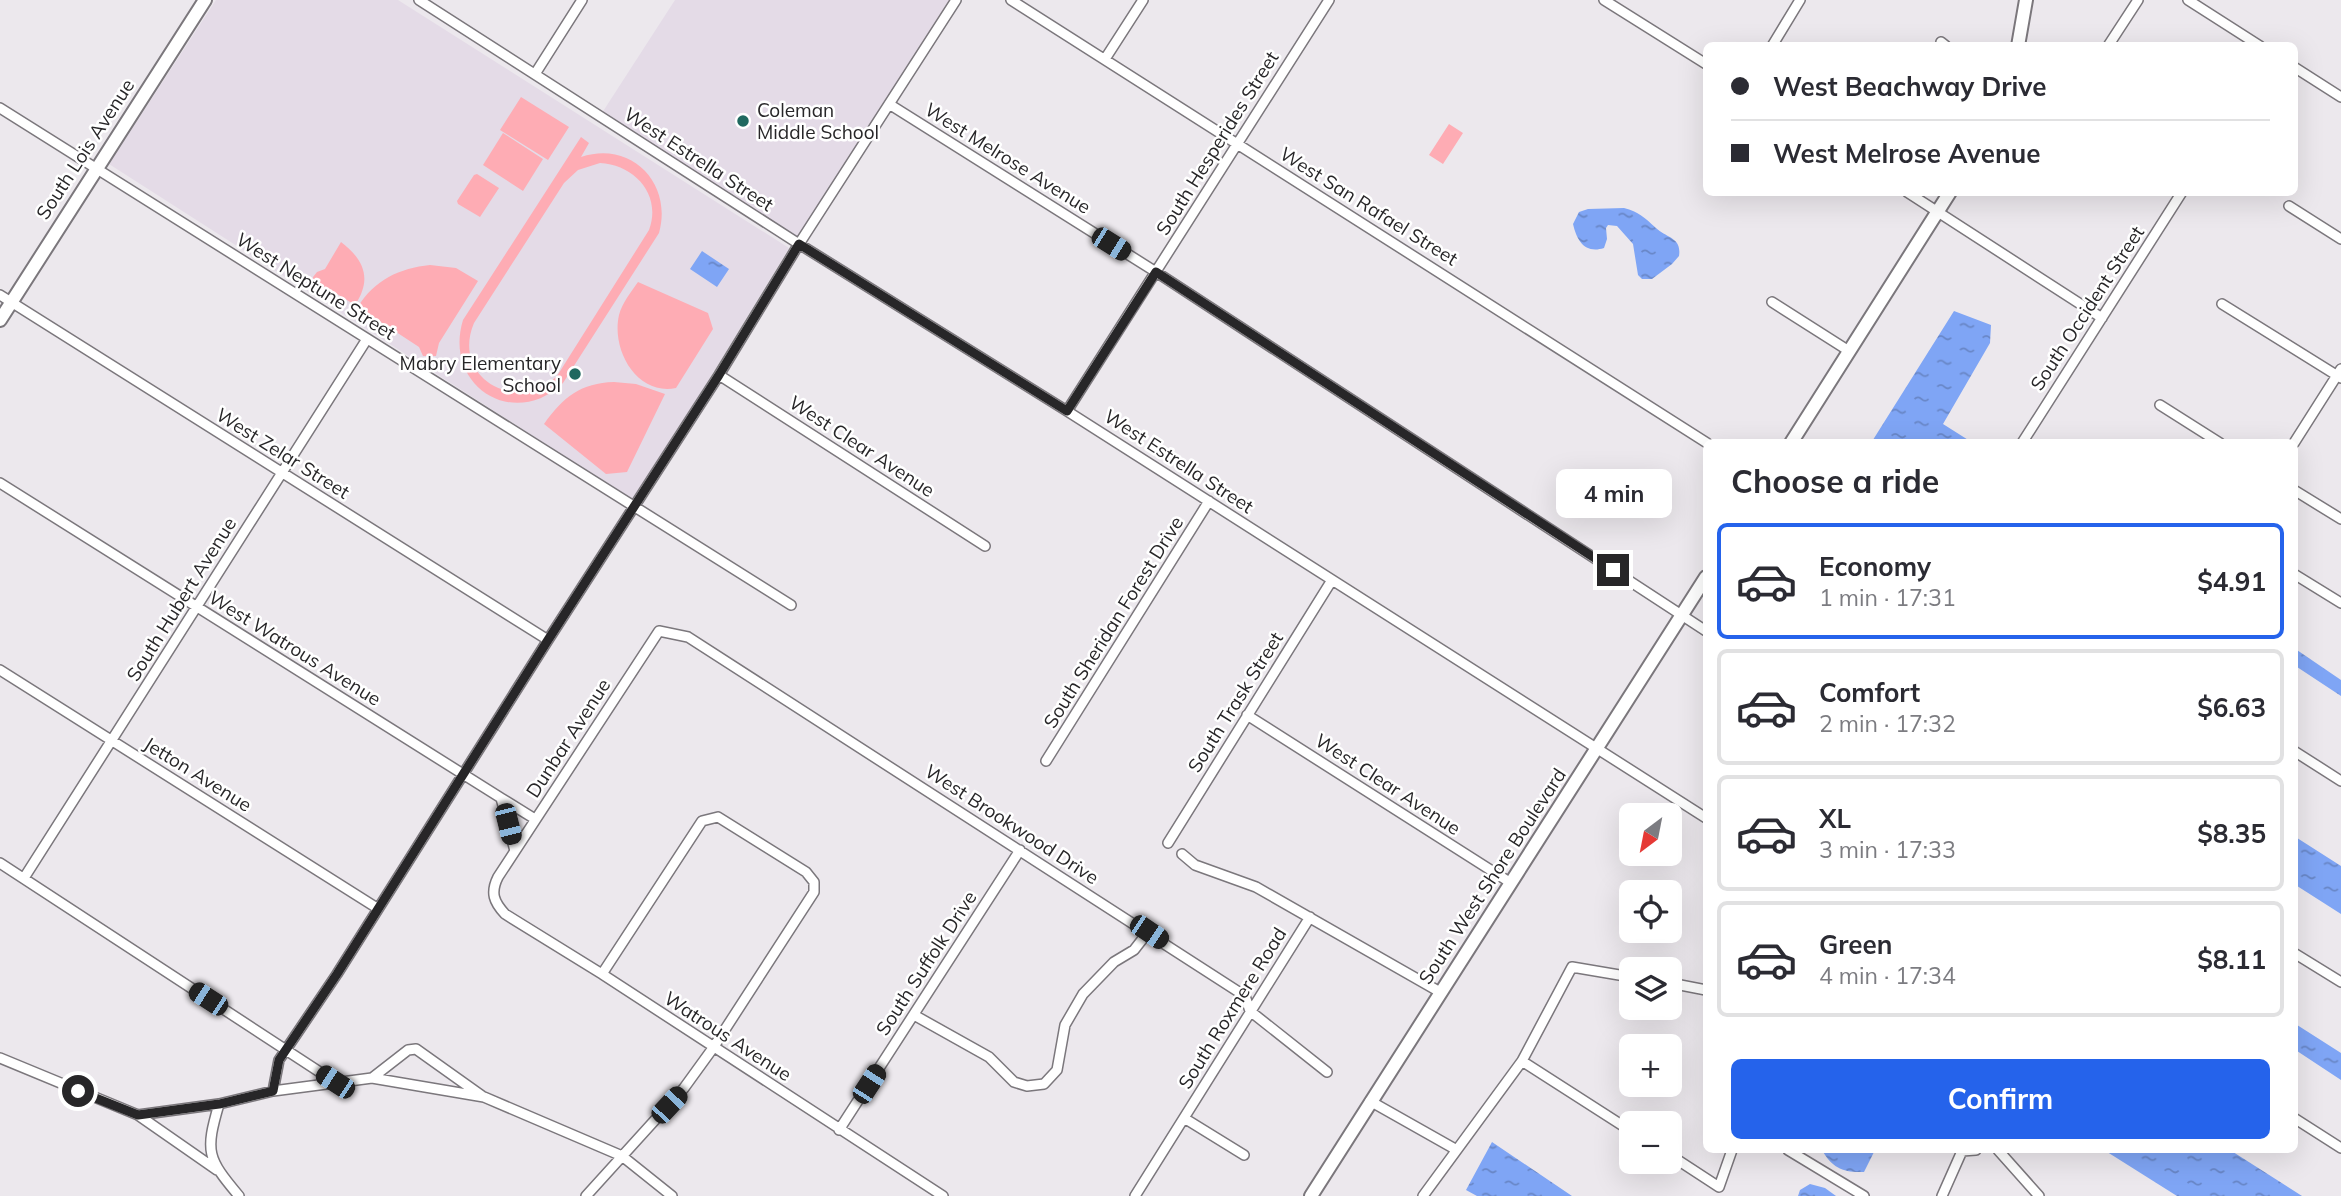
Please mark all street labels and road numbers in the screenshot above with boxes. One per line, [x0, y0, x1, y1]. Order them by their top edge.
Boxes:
street label: South Hesperides Street [1151, 46, 1284, 239]
street label: South Lois Avenue [31, 74, 139, 224]
street label: West Melrose Avenue [921, 97, 1095, 219]
street label: West Estrella Street [620, 102, 779, 216]
street label: West San Rafael Street [1276, 141, 1463, 271]
street label: South Occident Street [2025, 221, 2149, 395]
street label: West Neptune Street [232, 227, 401, 345]
street label: West Clear Avenue [785, 390, 939, 502]
street label: West Zelar Street [212, 402, 355, 504]
street label: West Estrella Street [1100, 404, 1259, 518]
street label: South Sheridan Forest Drive [1038, 512, 1188, 732]
street label: South Hubert Avenue [121, 513, 241, 685]
street label: West Watrous Avenue [204, 585, 386, 711]
street label: South Trask Street [1182, 627, 1288, 777]
street label: Dunbar Avenue [521, 674, 615, 802]
street label: West Clear Avenue [1311, 728, 1465, 840]
street label: Jetton Avenue [140, 731, 256, 817]
street label: West Brookwood Drive [921, 759, 1103, 889]
street label: South West Shore Boulevard [1413, 764, 1571, 988]
street label: South Suffolk Drive [870, 886, 982, 1040]
street label: South Roxmere Road [1173, 923, 1291, 1093]
street label: Watrous Avenue [660, 986, 796, 1086]

